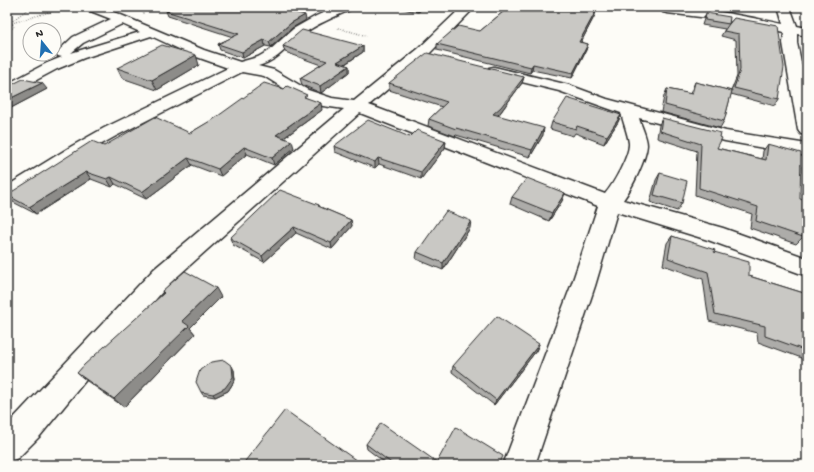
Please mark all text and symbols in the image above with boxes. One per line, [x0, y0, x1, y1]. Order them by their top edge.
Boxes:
north arrow [22, 22, 62, 62]
text: N [34, 28, 45, 41]

